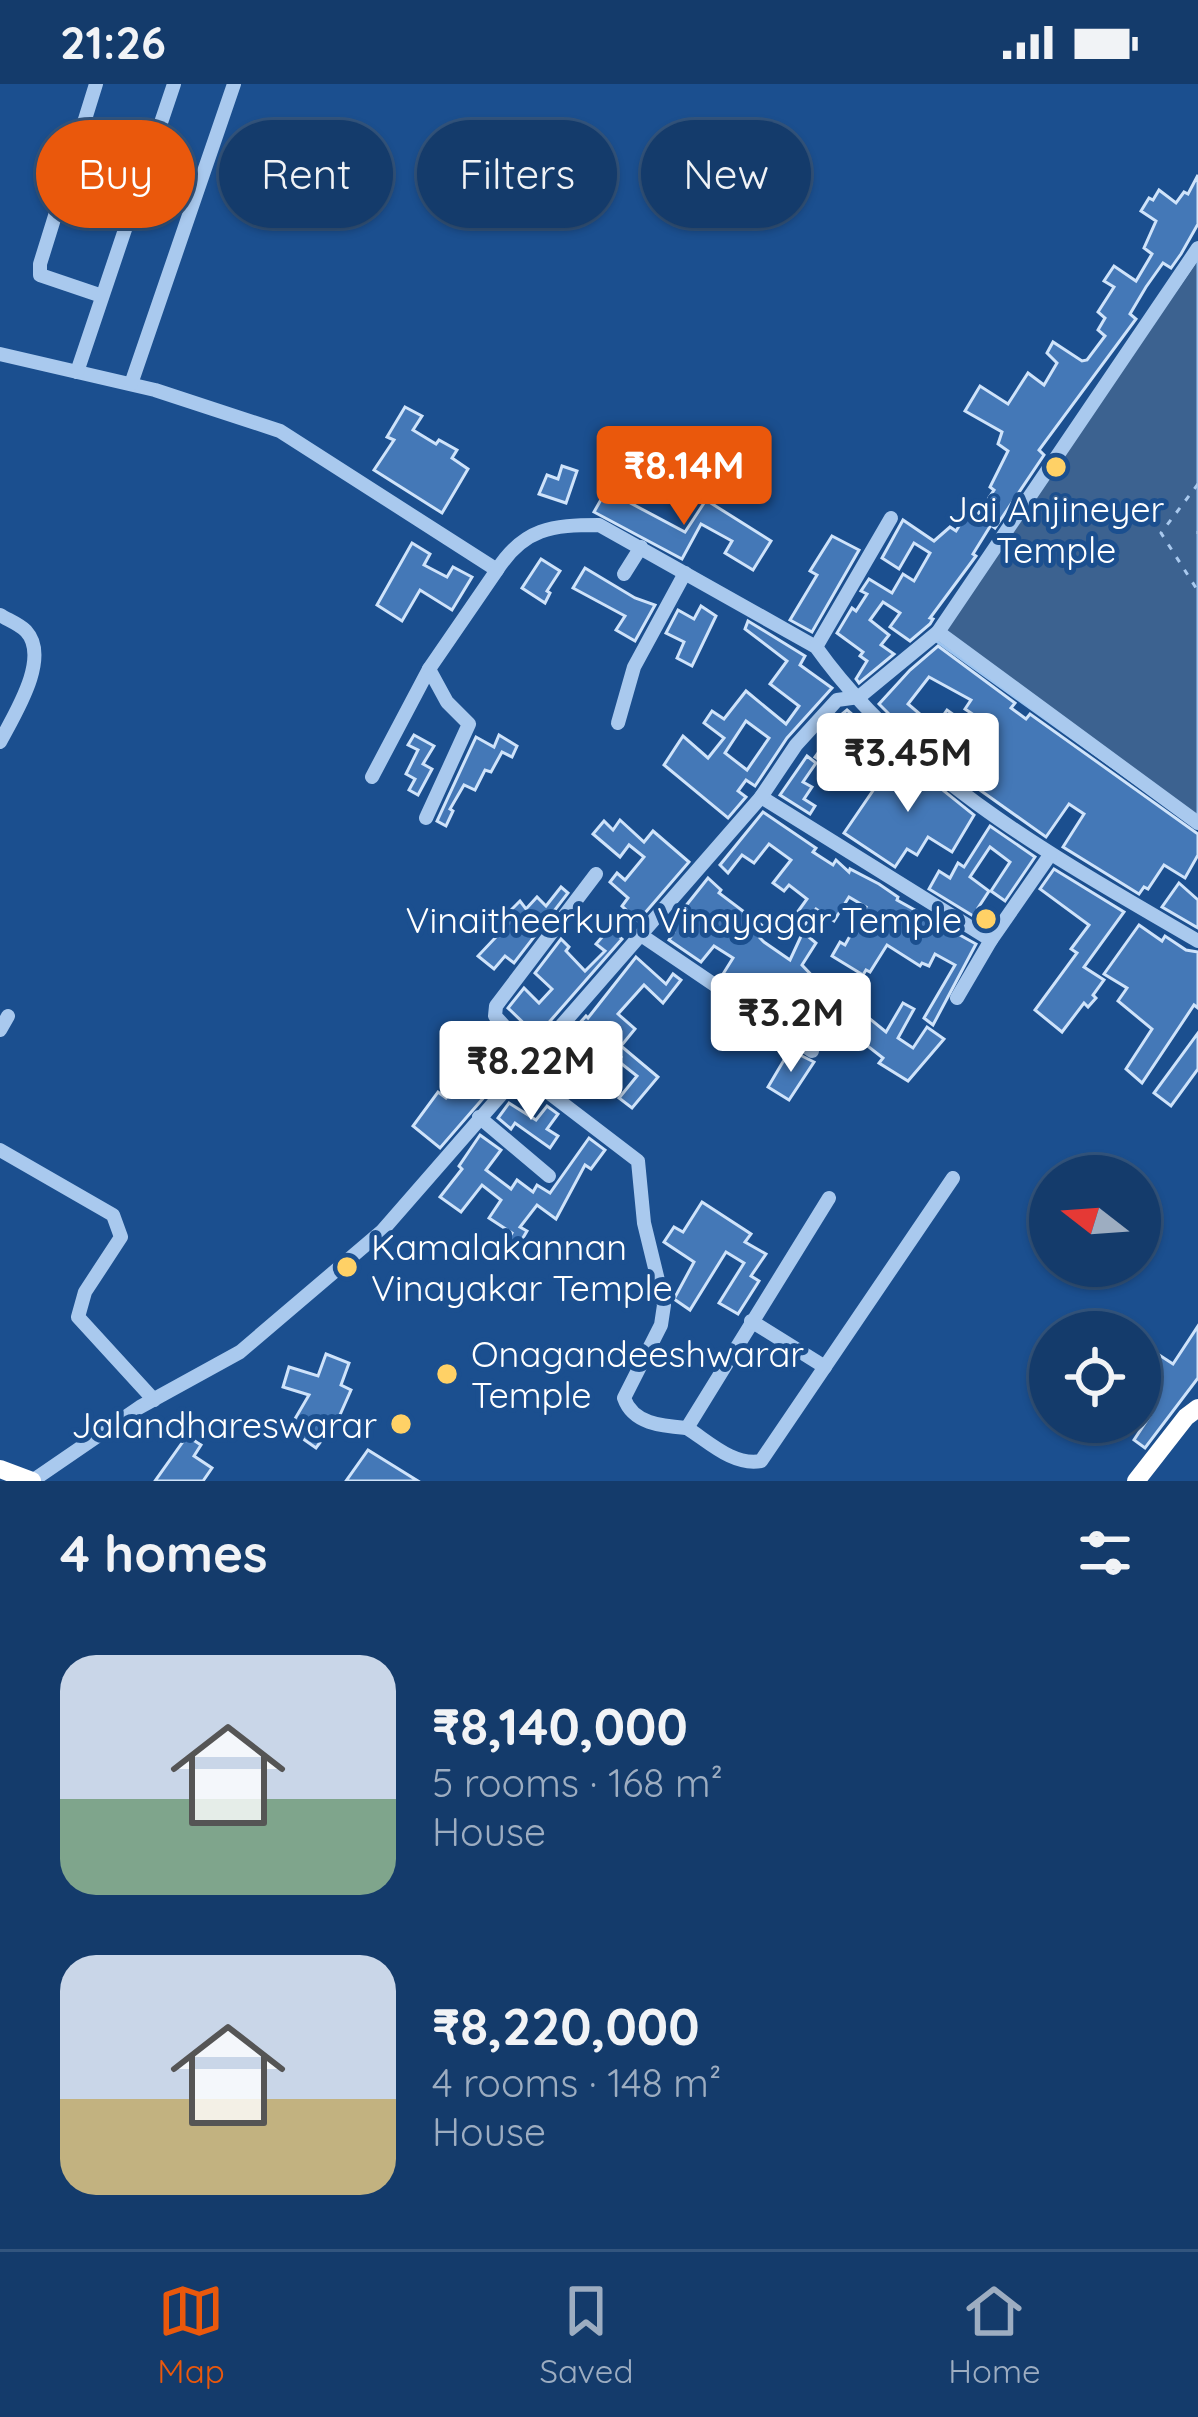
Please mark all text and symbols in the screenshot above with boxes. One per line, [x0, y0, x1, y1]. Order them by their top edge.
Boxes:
text: 21:26 [60, 14, 166, 70]
chip: Buy [36, 120, 195, 228]
chip: Rent [219, 120, 393, 228]
chip: Filters [417, 120, 617, 228]
chip: New [641, 120, 811, 228]
pin: ₹8.14M [586, 426, 782, 528]
text: ₹8.14M [624, 440, 744, 489]
marker: Jai Anjineyer Temple [1043, 454, 1069, 480]
place label: Jai Anjineyer Temple [948, 486, 1165, 572]
pin: ₹3.45M [810, 713, 1006, 815]
text: ₹3.45M [844, 727, 972, 776]
place label: Vinaitheerkum Vinayagar Temple [406, 897, 962, 942]
marker: Vinaitheerkum Vinayagar Temple [973, 906, 999, 932]
pin: ₹3.2M [707, 973, 875, 1075]
text: ₹3.2M [738, 987, 844, 1036]
pin: ₹8.22M [433, 1021, 629, 1123]
text: ₹8.22M [467, 1035, 595, 1084]
north arrow [1029, 1155, 1161, 1287]
map controls [1029, 1155, 1161, 1443]
place label: Kamalakannan Vinayakar Temple [371, 1224, 673, 1310]
marker: Kamalakannan Vinayakar Temple [334, 1254, 360, 1280]
button: locate [1029, 1311, 1161, 1443]
place label: Onagandeeshwarar Temple [471, 1331, 804, 1417]
marker: Onagandeeshwarar Temple [434, 1361, 460, 1387]
place label: Jalandhareswarar [71, 1402, 377, 1447]
marker: Jalandhareswarar [388, 1411, 414, 1437]
icon: filters [1072, 1520, 1138, 1586]
text: 4 homes [60, 1521, 268, 1585]
text: ₹8,140,000 [432, 1694, 688, 1758]
icon: home [156, 1703, 300, 1847]
text: 5 rooms · 168 m² [432, 1758, 723, 1807]
text: House [432, 1807, 546, 1856]
text: ₹8,220,000 [432, 1994, 700, 2058]
icon: home [156, 2003, 300, 2147]
text: 4 rooms · 148 m² [432, 2058, 721, 2107]
text: House [432, 2107, 546, 2156]
tab: Map [157, 2278, 225, 2391]
tab: Saved [539, 2278, 633, 2391]
tab: Home [948, 2278, 1041, 2391]

